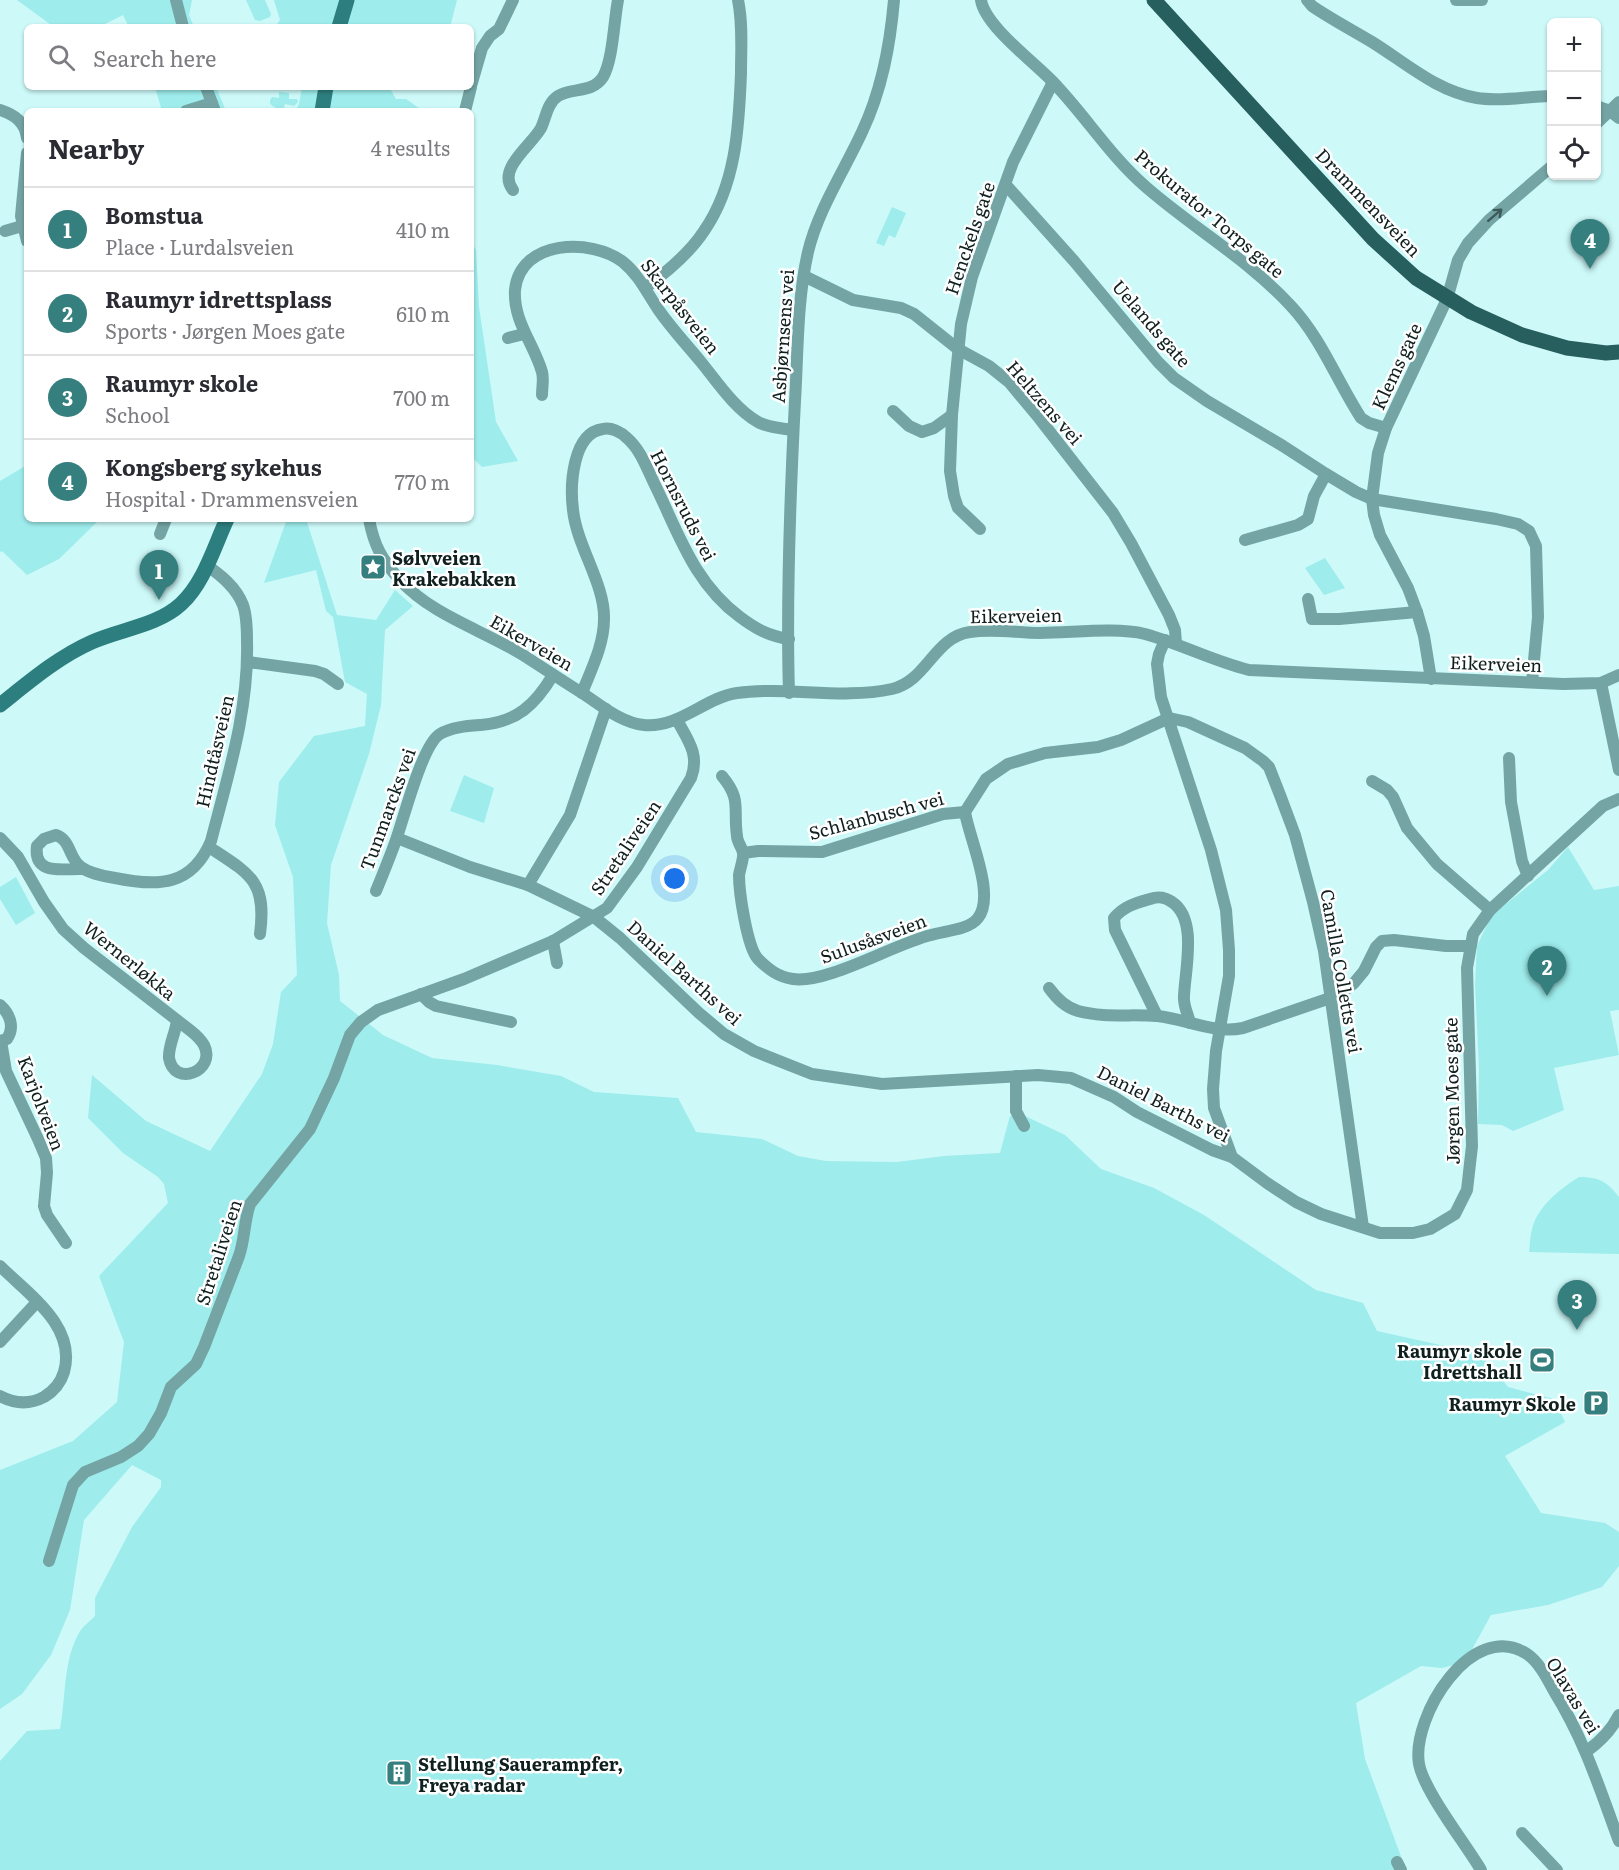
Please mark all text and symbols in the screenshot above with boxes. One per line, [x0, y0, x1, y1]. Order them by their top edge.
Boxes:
map controls [1547, 18, 1601, 180]
button: + [1547, 18, 1601, 72]
search box [24, 24, 474, 90]
icon: search [45, 41, 78, 74]
text: Search here [93, 41, 216, 74]
button: − [1547, 72, 1601, 126]
button: locate [1547, 126, 1601, 180]
text: Nearby [48, 128, 144, 167]
text: 4 results [371, 132, 450, 162]
street label: Prokurator Torps gate [1129, 142, 1291, 284]
street label: Drammensveien [1310, 142, 1428, 262]
street label: Henckels gate [937, 178, 1001, 298]
text: Bomstua [105, 198, 203, 231]
one-way arrow [1487, 208, 1502, 222]
text: 1 [63, 214, 72, 244]
text: 410 m [396, 214, 450, 244]
pin: 4 [1570, 220, 1610, 269]
text: Place · Lurdalsveien [105, 231, 294, 261]
street label: Skarpåsveien [635, 252, 727, 360]
street label: Asbjørnsens vei [764, 268, 800, 404]
street label: Uelands gate [1106, 273, 1198, 373]
text: Raumyr idrettsplass [105, 282, 332, 315]
text: 2 [62, 298, 73, 328]
text: 610 m [396, 298, 450, 328]
text: Sports · Jørgen Moes gate [105, 315, 345, 345]
street label: Klems gate [1364, 318, 1428, 414]
street label: Heltzens vei [1001, 354, 1089, 450]
text: Raumyr skole [105, 366, 258, 399]
text: 3 [62, 382, 73, 412]
text: 700 m [393, 382, 450, 412]
text: School [105, 399, 170, 429]
street label: Hornsruds vei [644, 445, 724, 565]
text: Kongsberg sykehus [105, 450, 322, 483]
text: 4 [61, 466, 74, 496]
text: 770 m [395, 466, 450, 496]
text: Hospital · Drammensveien [105, 483, 358, 513]
place label: Sølvveien Krakebakken [392, 544, 517, 592]
pin: 1 [140, 550, 178, 600]
place icon: Sølvveien Krakebakken [358, 552, 388, 582]
street label: Eikerveien [969, 601, 1063, 629]
street label: Eikerveien [485, 607, 579, 677]
street label: Eikerveien [1449, 648, 1543, 678]
street label: Hindtåsveien [188, 692, 240, 810]
street label: Tunmarcks vei [352, 744, 422, 874]
street label: Schlanbusch vei [805, 784, 947, 846]
street label: Stretaliveien [583, 794, 667, 900]
your location [660, 864, 689, 893]
street label: Camilla Colletts vei [1314, 887, 1370, 1055]
street label: Sulusåsveien [816, 906, 930, 970]
street label: Daniel Barths vei [622, 913, 748, 1031]
street label: Wernerløkka [78, 914, 182, 1006]
pin: 2 [1528, 946, 1566, 996]
street label: Jørgen Moes gate [1436, 1017, 1466, 1165]
street label: Karjolveien [12, 1052, 72, 1154]
street label: Daniel Barths vei [1093, 1058, 1235, 1148]
street label: Stretaliveien [188, 1196, 248, 1308]
pin: 3 [1558, 1280, 1596, 1330]
place label: Raumyr skole Idrettshall [1397, 1337, 1522, 1385]
sports icon: Raumyr skole Idrettshall [1527, 1345, 1557, 1375]
parking icon: Raumyr Skole [1581, 1388, 1611, 1418]
place label: Raumyr Skole [1449, 1390, 1576, 1417]
street label: Olavas vei [1540, 1651, 1608, 1739]
place label: Stellung Sauerampfer, Freya radar [418, 1750, 623, 1798]
building icon: Stellung Sauerampfer, Freya radar [384, 1758, 414, 1788]

